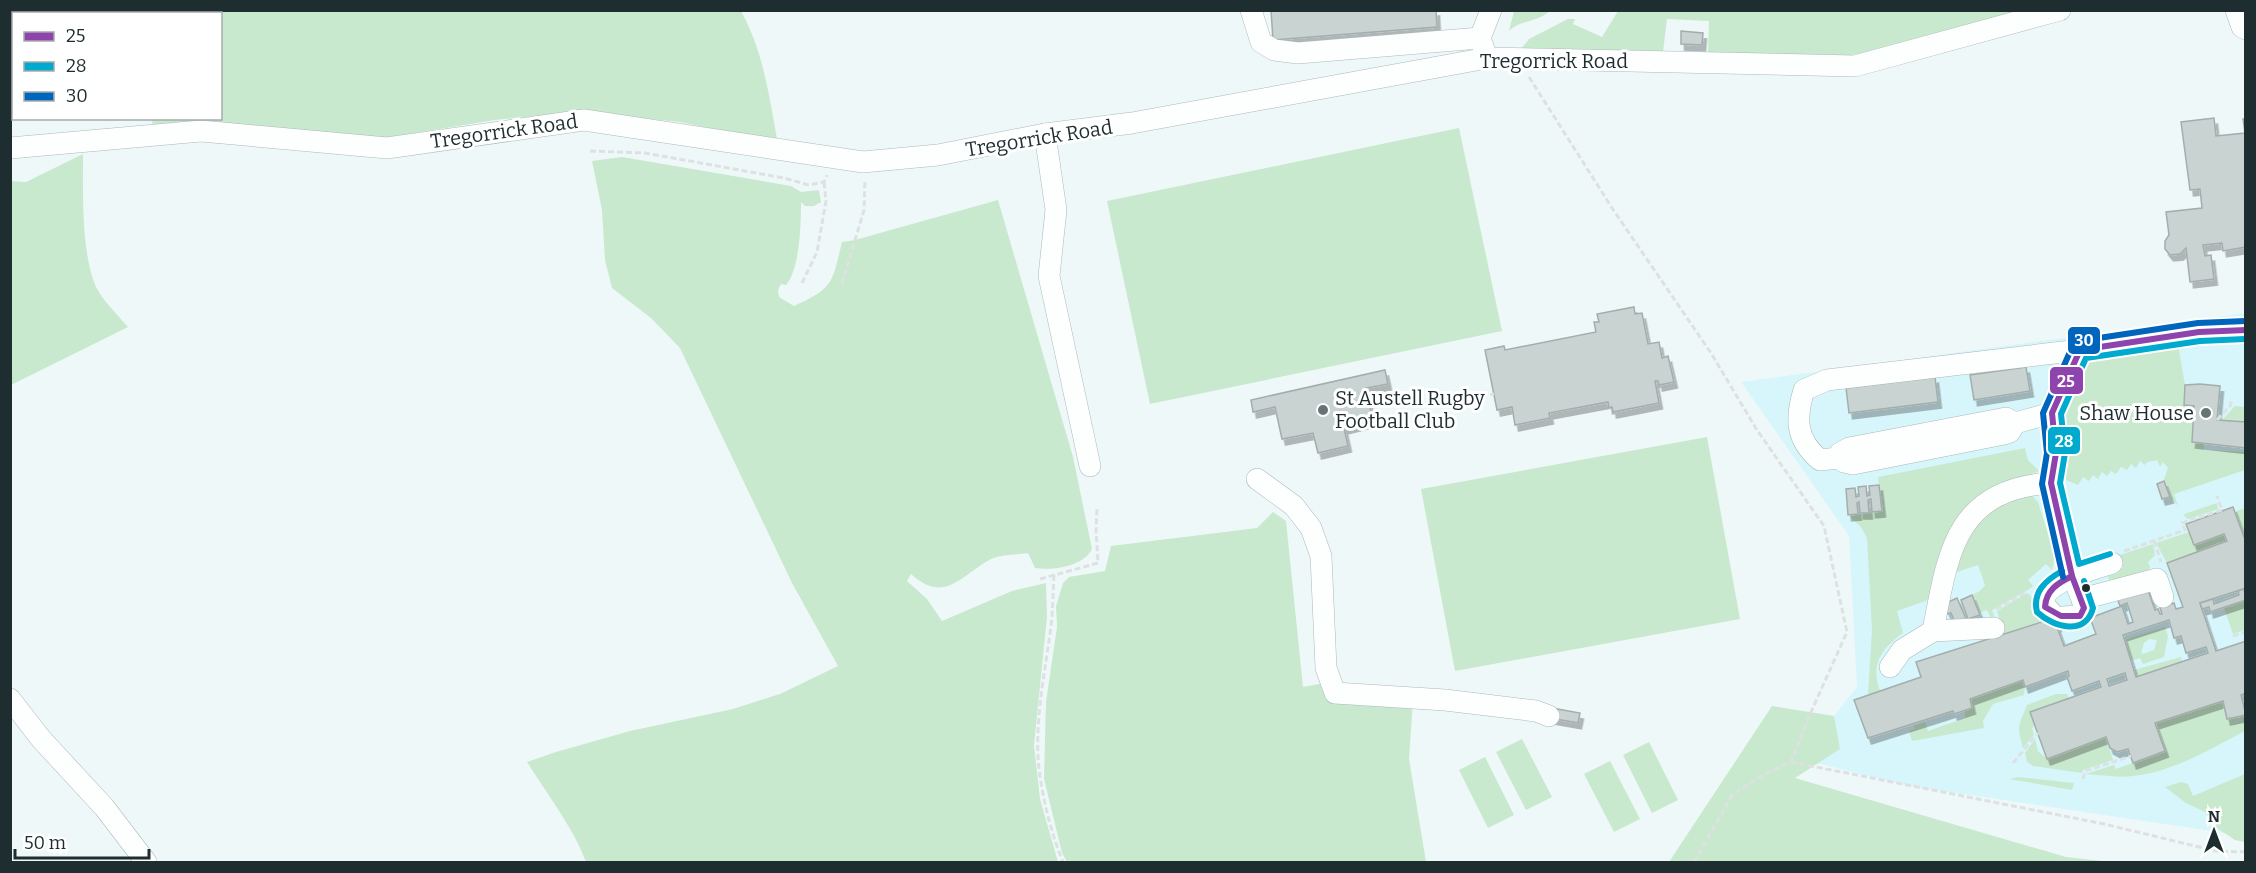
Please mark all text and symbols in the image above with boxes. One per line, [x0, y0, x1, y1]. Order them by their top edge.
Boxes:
legend [12, 12, 222, 120]
text: 25 [66, 25, 85, 47]
street label: Tregorrick Road [1480, 49, 1628, 73]
text: 28 [66, 55, 87, 77]
text: 30 [66, 85, 88, 107]
street label: Tregorrick Road [429, 109, 579, 153]
street label: Tregorrick Road [964, 115, 1114, 161]
line badge: 30 [2067, 326, 2101, 355]
text: 30 [2074, 331, 2094, 350]
line badge: 25 [2049, 366, 2084, 395]
text: 25 [2057, 372, 2075, 391]
place label: St Austell Rugby Football Club [1335, 386, 1485, 433]
place label: Shaw House [2079, 401, 2194, 425]
marker: St Austell Rugby Football Club [1316, 403, 1330, 417]
marker: Shaw House [2199, 406, 2213, 420]
line badge: 28 [2047, 426, 2081, 455]
text: 28 [2055, 432, 2073, 451]
unlabelled marker [2080, 582, 2092, 594]
north arrow [2184, 801, 2244, 861]
text: N [2208, 807, 2220, 826]
scale bar [15, 822, 148, 860]
text: 50 m [24, 832, 66, 854]

